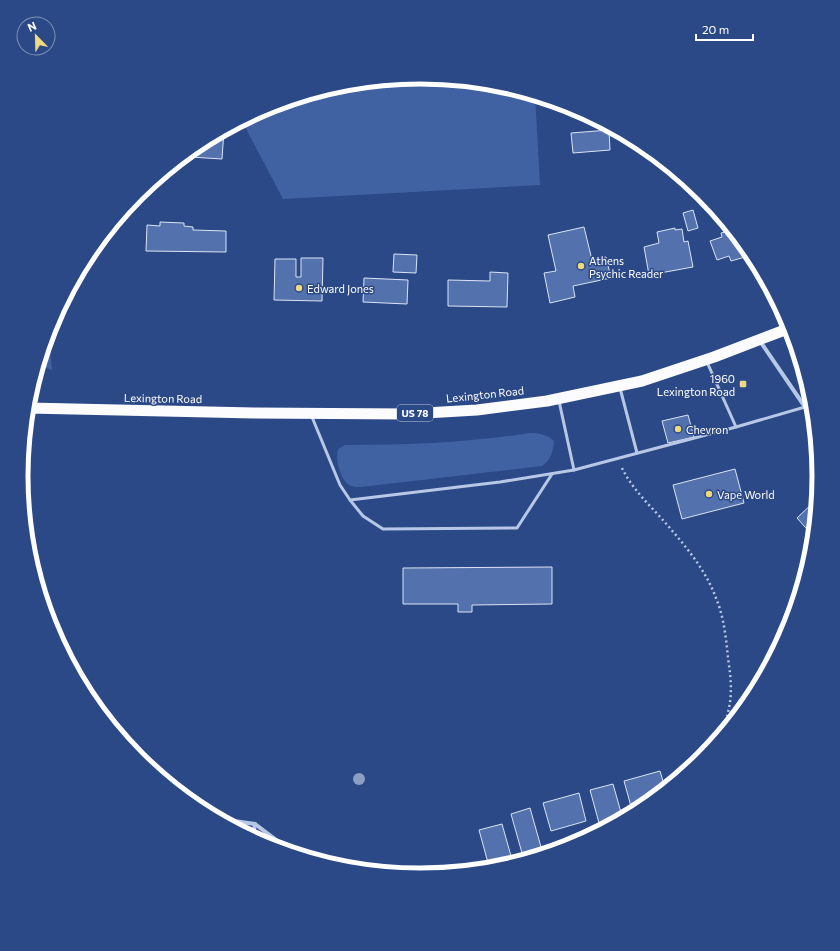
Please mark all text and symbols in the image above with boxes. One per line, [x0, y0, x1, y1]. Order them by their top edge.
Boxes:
north arrow [16, 16, 56, 56]
scale bar [696, 16, 753, 42]
text: N [26, 19, 38, 34]
text: 20 m [702, 22, 729, 36]
place label: Athens Psychic Reader [589, 254, 664, 280]
marker: Athens Psychic Reader [576, 261, 586, 271]
place label: Edward Jones [307, 282, 374, 296]
marker: Edward Jones [294, 283, 304, 293]
place label: 1960 Lexington Road [657, 372, 735, 398]
marker: 1960 Lexington Road [738, 379, 748, 389]
street label: Lexington Road [445, 383, 525, 405]
street label: Lexington Road [124, 391, 202, 405]
road number: US 78 [397, 405, 433, 421]
place label: Chevron [686, 423, 728, 436]
marker: Chevron [673, 424, 683, 434]
place label: Vape World [717, 488, 775, 501]
marker: Vape World [704, 489, 714, 499]

